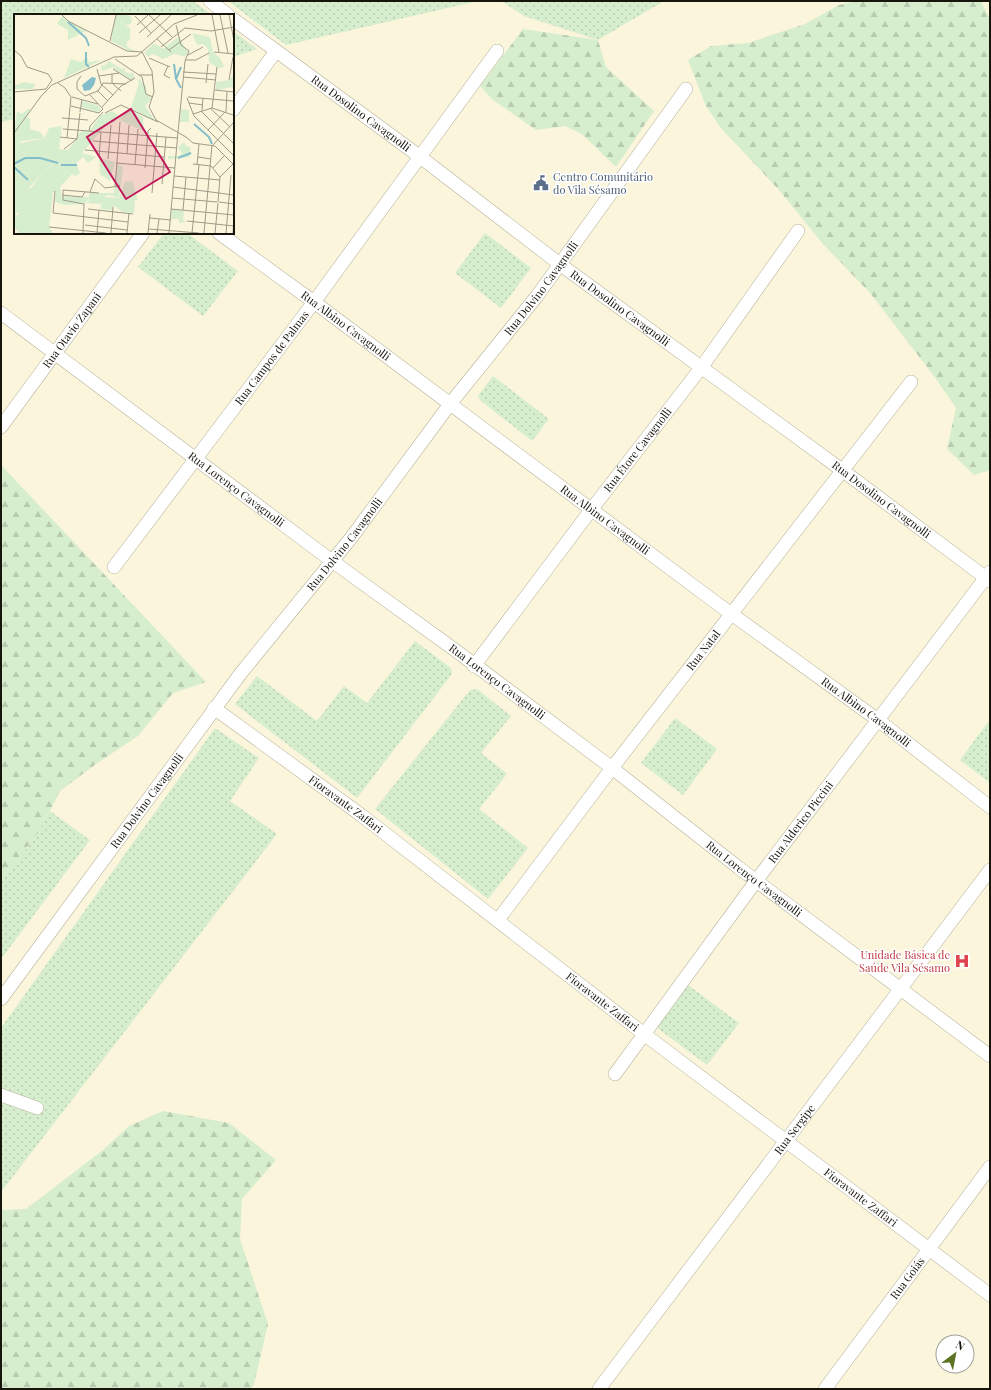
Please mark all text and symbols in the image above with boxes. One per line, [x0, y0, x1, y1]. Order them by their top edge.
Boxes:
inset map [14, 14, 234, 234]
street label: Rua Dosolino Cavagnolli [309, 71, 414, 154]
place label: Centro Comunitário do Vila Sésamo [553, 169, 653, 197]
public building icon: Centro Comunitário do Vila Sésamo [532, 174, 550, 192]
street label: Rua Dolvino Cavagnolli [500, 238, 581, 338]
street label: Rua Dosolino Cavagnolli [567, 266, 673, 349]
street label: Rua Albino Cavagnolli [298, 287, 394, 364]
street label: Rua Otavio Zapani [39, 289, 104, 371]
street label: Rua Campos de Palmas [231, 307, 312, 408]
street label: Rua Étore Cavagnolli [600, 404, 675, 495]
street label: Rua Lorenço Cavagnolli [185, 448, 288, 530]
street label: Rua Dosolino Cavagnolli [829, 457, 934, 541]
street label: Rua Albino Cavagnolli [558, 481, 653, 558]
street label: Rua Dolvino Cavagnolli [303, 494, 385, 594]
street label: Rua Natal [682, 627, 723, 673]
street label: Rua Lorenço Cavagnolli [446, 640, 549, 722]
street label: Rua Albino Cavagnolli [819, 673, 914, 750]
street label: Rua Dolvino Cavagnolli [107, 750, 186, 851]
street label: Fioravante Zaffari [306, 771, 386, 836]
street label: Rua Alderico Piccini [764, 778, 836, 866]
street label: Rua Lorenço Cavagnolli [703, 837, 805, 920]
place label: Unidade Básica de Saúde Vila Sésamo [859, 947, 950, 975]
hospital icon: Unidade Básica de Saúde Vila Sésamo [953, 952, 971, 970]
street label: Fioravante Zaffari [563, 968, 642, 1034]
street label: Rua Sergipe [770, 1101, 818, 1157]
street label: Fioravante Zaffari [821, 1164, 901, 1230]
street label: Rua Goiás [886, 1254, 928, 1302]
north arrow [935, 1334, 975, 1374]
text: N [953, 1337, 968, 1354]

